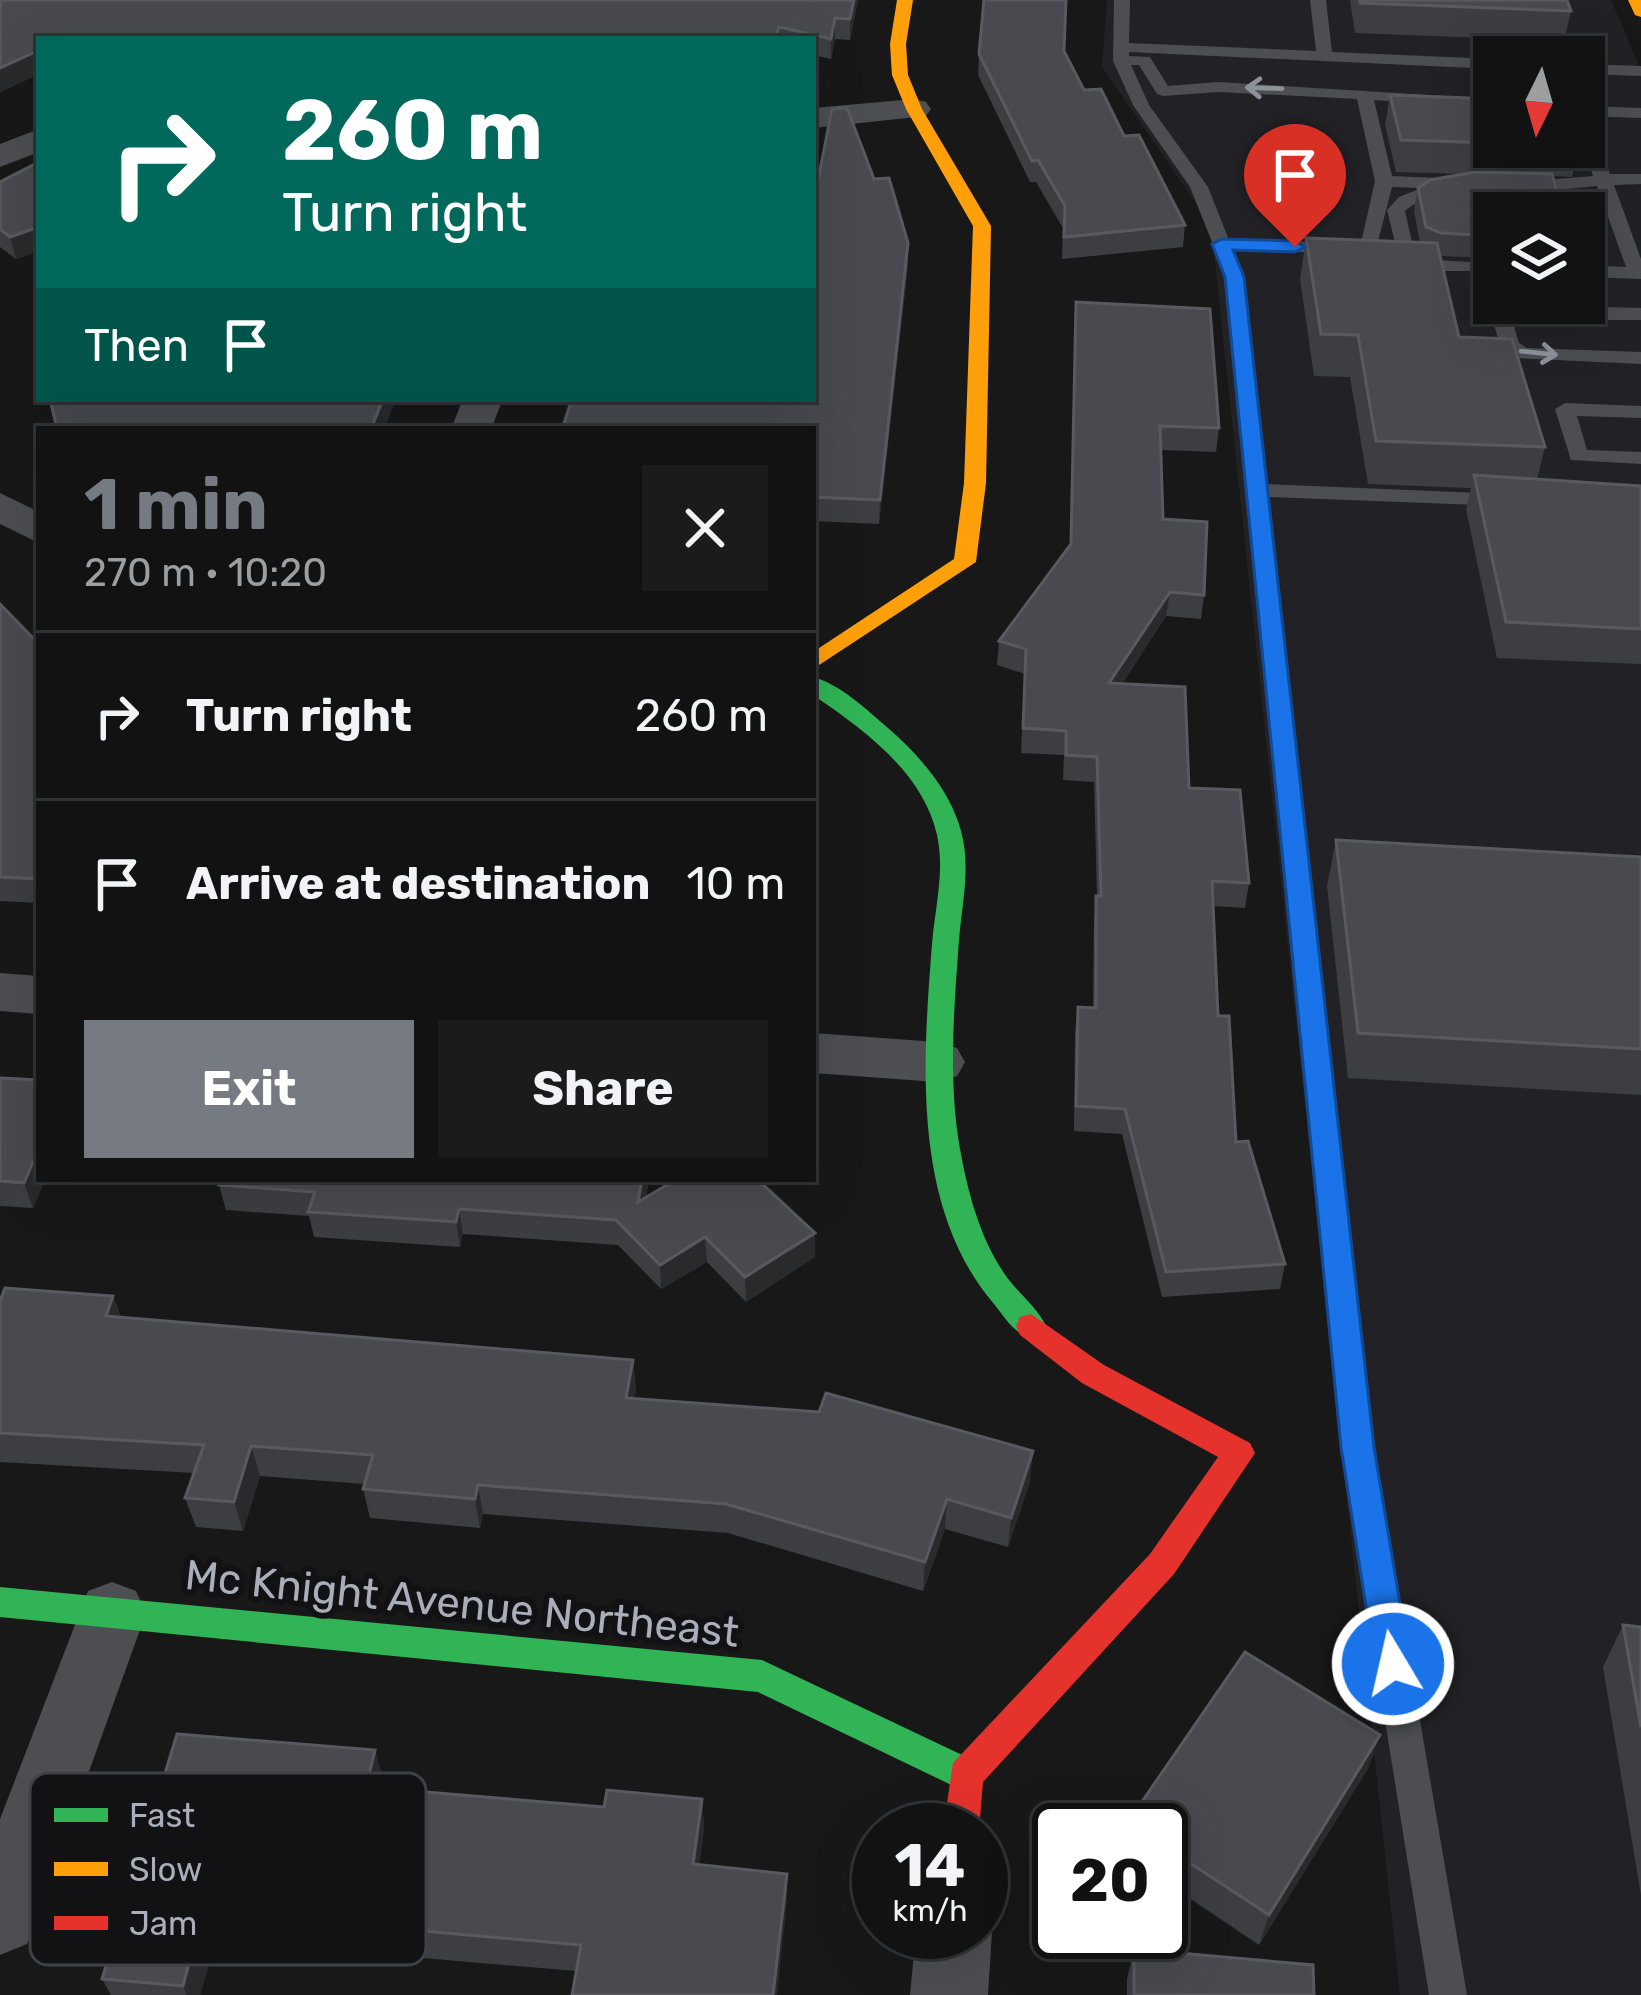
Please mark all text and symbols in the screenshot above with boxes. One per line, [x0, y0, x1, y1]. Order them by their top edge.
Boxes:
north arrow [1473, 36, 1605, 168]
map controls [1473, 36, 1605, 324]
one-way arrow [1245, 77, 1284, 100]
text: 260 m [282, 80, 543, 180]
icon: right [84, 84, 240, 240]
pin [1244, 124, 1346, 247]
icon: arrive [1262, 142, 1328, 208]
text: Turn right [282, 181, 527, 245]
button: layers [1473, 192, 1605, 324]
icon: arrive [213, 312, 279, 378]
text: Then [84, 319, 189, 372]
one-way arrow [1518, 342, 1557, 365]
text: 1 min [84, 462, 268, 547]
button: close [642, 465, 768, 591]
text: 270 m · 10:20 [84, 550, 327, 596]
icon: right [84, 683, 150, 749]
text: Turn right [186, 689, 412, 742]
text: 260 m [635, 689, 768, 742]
icon: arrive [84, 851, 150, 917]
text: Arrive at destination [186, 857, 651, 910]
text: 10 m [687, 857, 785, 910]
button: Exit [84, 1020, 414, 1158]
button: Share [438, 1020, 768, 1158]
street label: Mc Knight Avenue Northeast [183, 1550, 741, 1658]
position arrow [1330, 1601, 1456, 1727]
legend [30, 1773, 426, 1965]
text: Fast [129, 1796, 195, 1835]
speed limit sign: 20 [1032, 1803, 1188, 1959]
text: 14 [895, 1830, 965, 1901]
text: Slow [129, 1850, 203, 1889]
text: km/h [893, 1893, 967, 1929]
text: Jam [129, 1904, 197, 1943]

